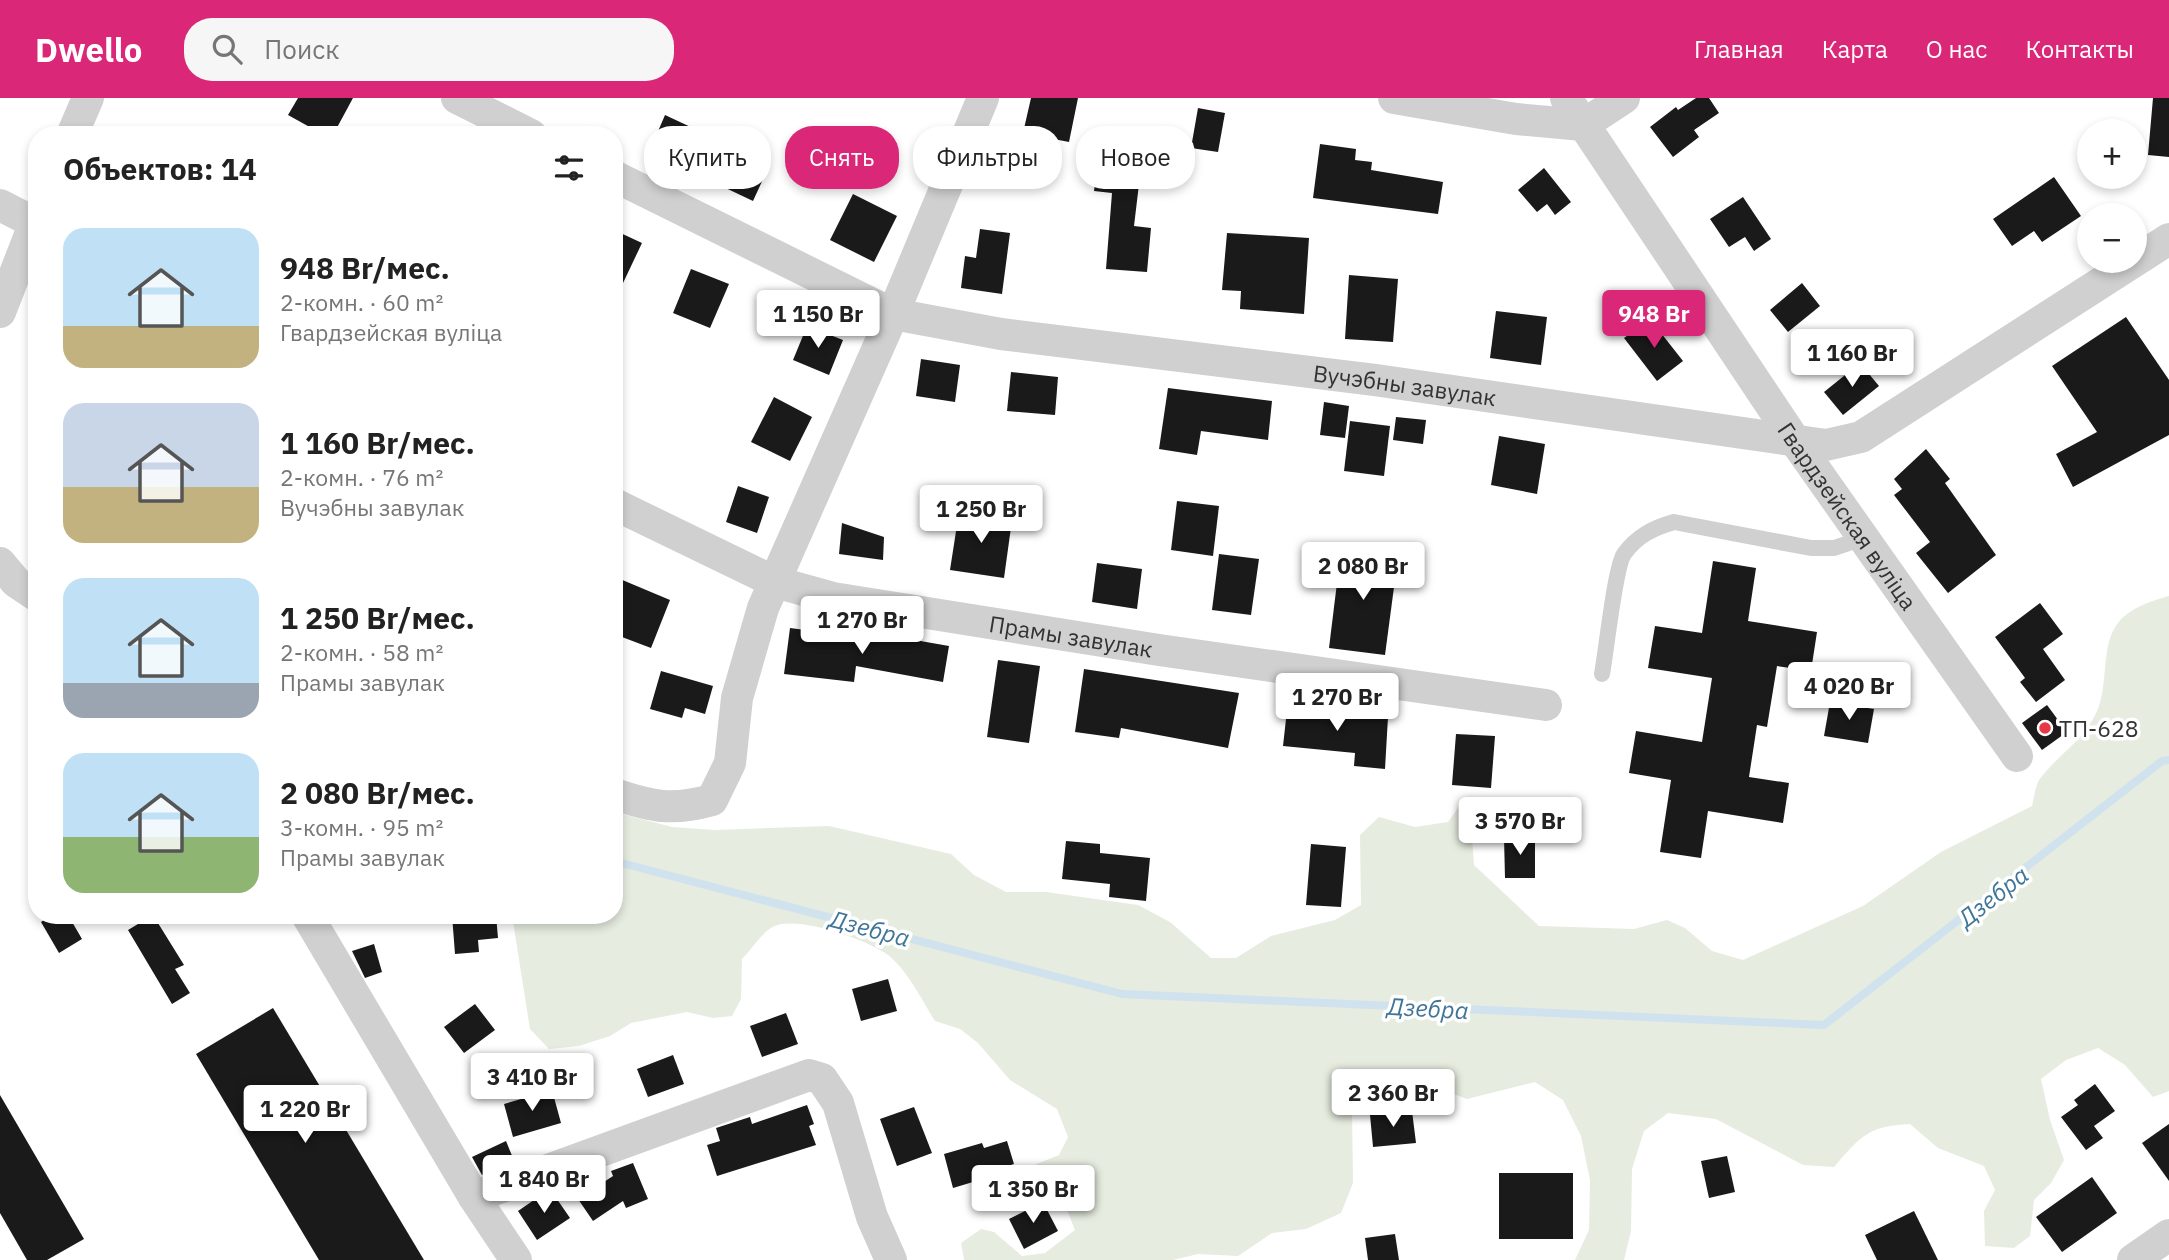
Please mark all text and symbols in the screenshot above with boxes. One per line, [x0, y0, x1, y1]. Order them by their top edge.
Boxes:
search box [184, 18, 674, 81]
text: Dwello [35, 28, 142, 71]
icon: search [208, 30, 246, 68]
text: Поиск [264, 32, 340, 66]
text: Главная [1694, 33, 1784, 65]
text: Карта [1822, 33, 1888, 65]
text: О нас [1926, 33, 1987, 65]
text: Контакты [2025, 33, 2134, 65]
map controls [2077, 119, 2147, 273]
button: + [2077, 119, 2147, 189]
chip: Купить [644, 126, 771, 189]
chip: Снять [785, 126, 899, 189]
chip: Фильтры [913, 126, 1062, 189]
chip: Новое [1076, 126, 1195, 189]
text: Объектов: 14 [63, 149, 257, 188]
icon: filters [550, 149, 588, 187]
button: − [2077, 203, 2147, 273]
text: 948 Br/мес. [280, 248, 450, 287]
icon: home [119, 256, 203, 340]
text: 2-комн. · 60 m² [280, 287, 443, 317]
pin: 1 150 Br [746, 290, 890, 350]
pin: 948 Br [1597, 290, 1711, 350]
text: 1 150 Br [773, 298, 863, 328]
text: 948 Br [1618, 298, 1690, 328]
text: Гвардзейская вуліца [280, 317, 502, 347]
pin: 1 160 Br [1780, 330, 1924, 389]
text: 1 160 Br [1807, 337, 1897, 367]
street label: Вучэбны завулак [1311, 358, 1498, 412]
street label: Гвардзейская вуліца [1772, 416, 1924, 615]
text: 1 160 Br/мес. [280, 423, 475, 462]
icon: home [119, 431, 203, 515]
text: 2-комн. · 76 m² [280, 462, 443, 492]
pin: 1 250 Br [909, 486, 1053, 545]
text: Вучэбны завулак [280, 492, 464, 522]
text: 1 250 Br [936, 493, 1026, 523]
pin: 2 080 Br [1291, 542, 1435, 602]
text: 2 080 Br [1318, 550, 1408, 580]
pin: 1 270 Br [790, 596, 934, 656]
text: 1 250 Br/мес. [280, 598, 475, 637]
text: 1 270 Br [817, 604, 907, 634]
icon: home [119, 606, 203, 690]
street label: Прамы завулак [987, 608, 1155, 664]
text: 2-комн. · 58 m² [280, 637, 443, 667]
pin: 4 020 Br [1777, 662, 1921, 722]
text: Прамы завулак [280, 667, 445, 697]
text: 4 020 Br [1804, 670, 1894, 700]
pin: 1 270 Br [1265, 674, 1409, 733]
text: 1 270 Br [1292, 681, 1382, 711]
place label: ТП-628 [2059, 713, 2139, 743]
marker: ТП-628 [2037, 720, 2053, 736]
text: 2 080 Br/мес. [280, 773, 475, 812]
icon: home [119, 781, 203, 865]
pin: 3 570 Br [1448, 798, 1592, 857]
text: 3 570 Br [1475, 805, 1565, 835]
text: 3-комн. · 95 m² [280, 812, 443, 842]
text: Прамы завулак [280, 842, 445, 872]
water label: Дзебра [1949, 858, 2035, 935]
water label: Дзебра [825, 901, 913, 954]
water label: Дзебра [1385, 990, 1469, 1026]
pin: 3 410 Br [460, 1054, 604, 1113]
text: 3 410 Br [487, 1061, 577, 1091]
pin: 2 360 Br [1321, 1070, 1465, 1129]
text: 2 360 Br [1348, 1077, 1438, 1107]
pin: 1 220 Br [233, 1086, 377, 1145]
text: 1 220 Br [260, 1093, 350, 1123]
pin: 1 840 Br [472, 1156, 616, 1215]
text: 1 840 Br [499, 1163, 589, 1193]
pin: 1 350 Br [961, 1166, 1105, 1225]
text: 1 350 Br [988, 1173, 1078, 1203]

